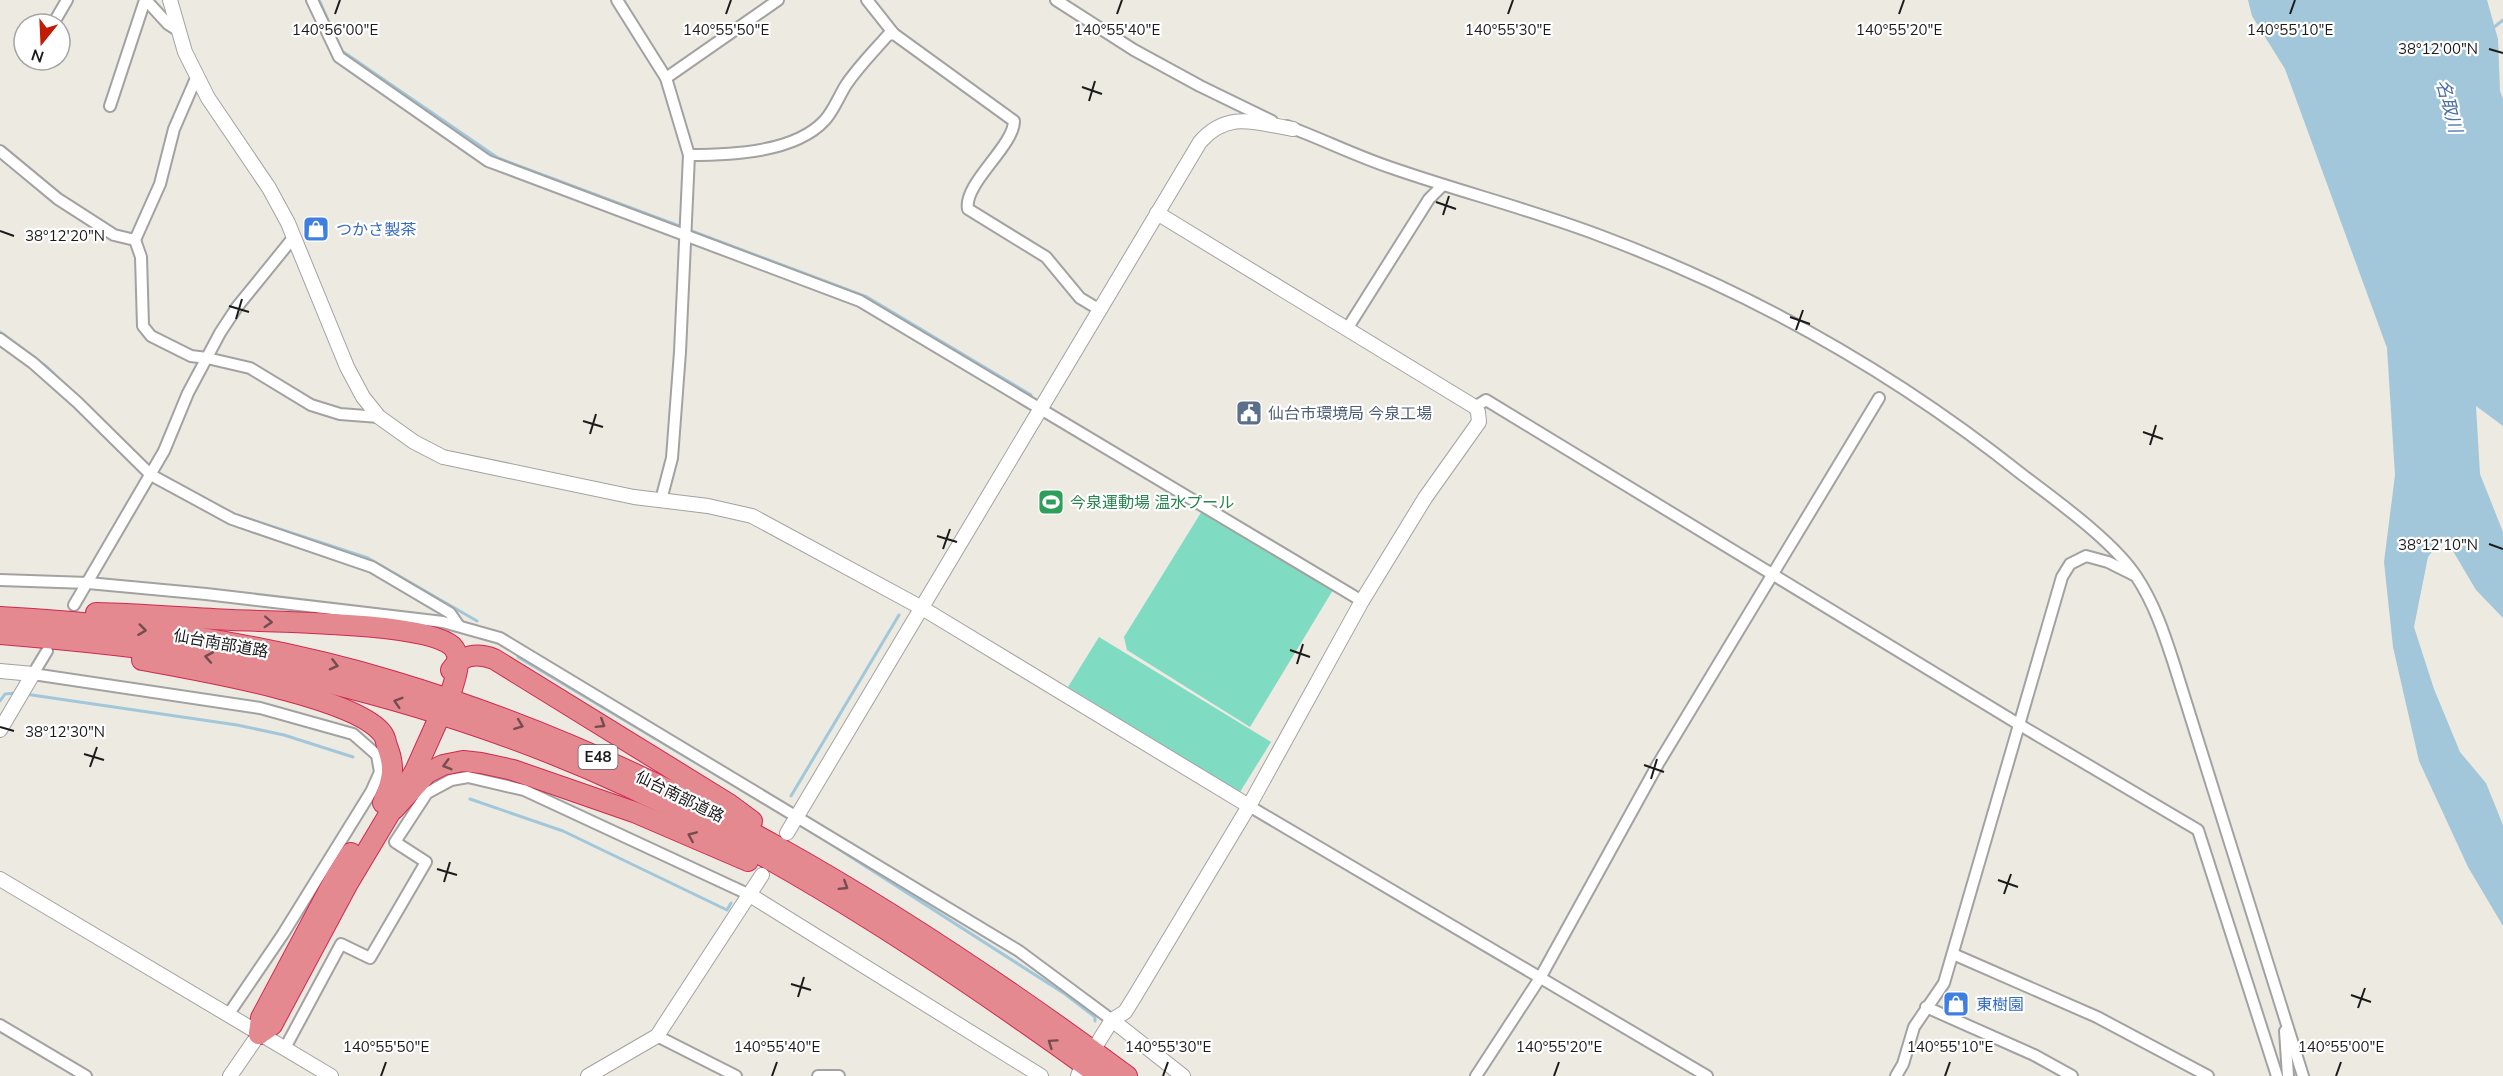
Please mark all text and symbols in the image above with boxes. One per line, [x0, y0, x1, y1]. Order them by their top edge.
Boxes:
north arrow [12, 12, 72, 72]
text: 140°56'00"E [292, 20, 378, 39]
text: 140°55'50"E [683, 20, 769, 39]
text: 140°55'40"E [1074, 20, 1160, 39]
text: 140°55'30"E [1465, 20, 1551, 39]
text: 140°55'20"E [1856, 20, 1942, 39]
text: 140°55'10"E [2247, 20, 2333, 39]
text: 38°12'00"N [2398, 39, 2478, 58]
text: N [29, 45, 46, 68]
water label: 名取川 [2431, 77, 2468, 137]
shop icon: つかさ製茶 [301, 214, 331, 244]
place label: つかさ製茶 [336, 219, 416, 239]
text: 38°12'20"N [25, 226, 105, 245]
public building icon: 仙台市環境局 今泉工場 [1234, 398, 1264, 428]
place label: 仙台市環境局 今泉工場 [1268, 403, 1432, 423]
sports icon: 今泉運動場 温水プール [1036, 487, 1066, 517]
place label: 今泉運動場 温水プール [1070, 492, 1234, 512]
text: 38°12'10"N [2398, 535, 2478, 554]
one-way arrow [264, 615, 273, 628]
one-way arrow [137, 623, 146, 636]
street label: 仙台南部道路 [172, 625, 270, 661]
one-way arrow [204, 651, 214, 664]
one-way arrow [328, 658, 338, 671]
one-way arrow [393, 696, 404, 709]
one-way arrow [594, 717, 605, 728]
one-way arrow [513, 718, 524, 731]
text: 38°12'30"N [25, 722, 105, 741]
road number: E48 [578, 745, 618, 769]
one-way arrow [442, 758, 453, 770]
street label: 仙台南部道路 [632, 766, 728, 826]
one-way arrow [687, 831, 698, 843]
one-way arrow [838, 878, 848, 890]
shop icon: 東樹園 [1941, 989, 1971, 1019]
place label: 東樹園 [1976, 994, 2024, 1014]
text: 140°55'50"E [343, 1037, 429, 1056]
text: 140°55'40"E [734, 1037, 820, 1056]
text: 140°55'30"E [1125, 1037, 1211, 1056]
text: 140°55'20"E [1516, 1037, 1602, 1056]
text: 140°55'10"E [1907, 1037, 1993, 1056]
text: 140°55'00"E [2298, 1037, 2384, 1056]
one-way arrow [1047, 1039, 1058, 1050]

